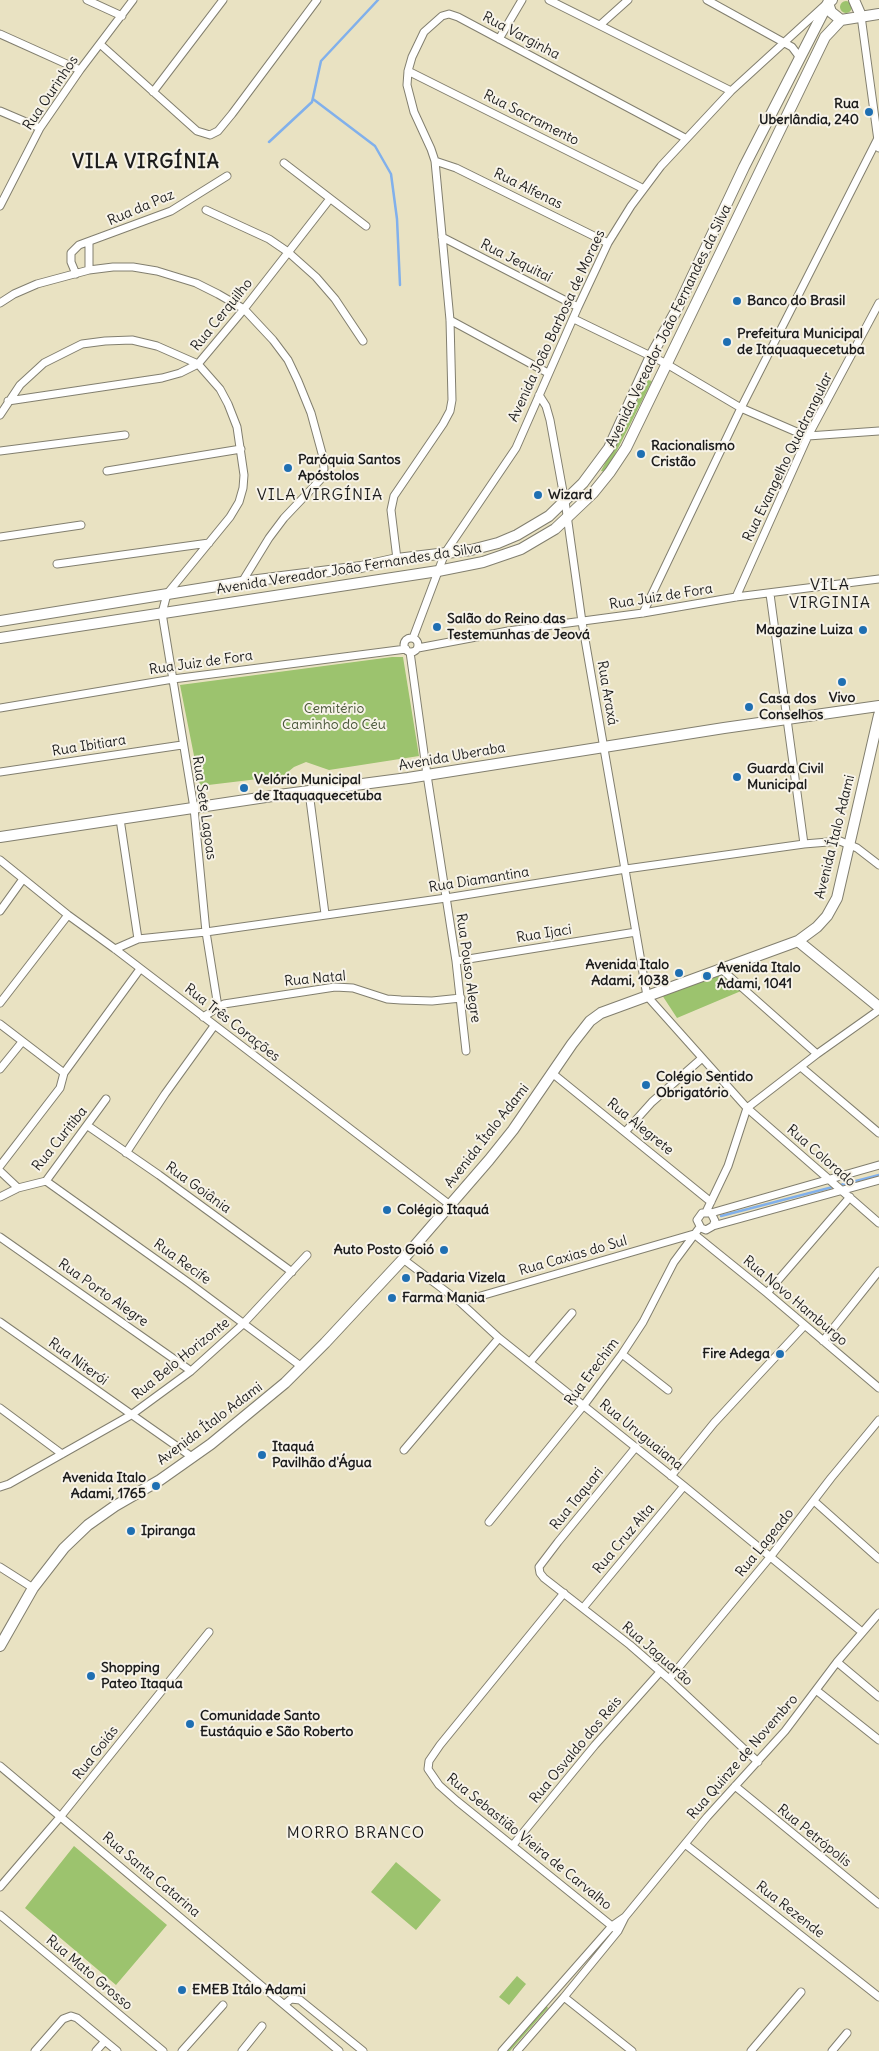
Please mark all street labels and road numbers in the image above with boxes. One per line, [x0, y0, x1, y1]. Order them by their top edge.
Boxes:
street label: Rua Varginha [479, 9, 563, 63]
street label: Rua Ourinhos [20, 52, 82, 134]
street label: Rua Sacramento [480, 87, 582, 149]
street label: Rua Alfenas [491, 165, 565, 213]
street label: Rua da Paz [105, 186, 177, 230]
street label: Avenida Vereador João Fernandes da Silva [603, 202, 735, 450]
street label: Avenida João Barbosa de Moraes [505, 227, 609, 425]
street label: Rua Jequitaí [478, 236, 554, 286]
street label: Rua Cerquilho [188, 275, 256, 355]
street label: Rua Evangelho Quadrangular [740, 370, 836, 544]
street label: Avenida Vereador João Fernandes da Silva [215, 540, 483, 598]
street label: Rua Juiz de Fora [608, 581, 714, 613]
street label: Rua Juiz de Fora [148, 647, 254, 679]
street label: Rua Araxá [593, 659, 621, 727]
street label: Rua Ibitiara [51, 732, 127, 760]
street label: Avenida Uberaba [397, 739, 507, 775]
street label: Rua Sete Lagoas [188, 755, 220, 861]
street label: Avenida Ítalo Adami [811, 773, 859, 901]
street label: Rua Diamantina [428, 864, 530, 896]
street label: Rua Pouso Alegre [452, 912, 484, 1024]
street label: Rua Ijaci [515, 921, 573, 947]
street label: Rua Natal [284, 968, 346, 990]
street label: Rua Três Corações [181, 981, 283, 1065]
street label: Avenida Ítalo Adami [441, 1081, 533, 1191]
street label: Rua Alegrete [603, 1095, 677, 1159]
street label: Rua Curitiba [29, 1103, 91, 1175]
street label: Rua Colorado [783, 1122, 859, 1190]
street label: Rua Goiânia [162, 1159, 234, 1217]
street label: Rua Caxias do Sul [517, 1233, 629, 1279]
street label: Rua Recife [150, 1236, 214, 1288]
street label: Rua Novo Hamburgo [739, 1252, 851, 1350]
street label: Rua Porto Alegre [55, 1256, 151, 1330]
street label: Rua Belo Horizonte [129, 1315, 233, 1403]
street label: Rua Niterói [45, 1335, 111, 1389]
street label: Rua Erechim [561, 1335, 623, 1409]
street label: Avenida Ítalo Adami [154, 1379, 266, 1469]
street label: Rua Uruguaiana [596, 1396, 686, 1474]
street label: Rua Taquari [547, 1464, 607, 1534]
street label: Rua Cruz Alta [590, 1501, 658, 1577]
street label: Rua Lageado [732, 1505, 798, 1581]
street label: Rua Jaguarão [618, 1619, 696, 1689]
street label: Rua Quinze de Novembro [684, 1691, 802, 1823]
street label: Rua Osvaldo dos Reis [526, 1693, 626, 1807]
street label: Rua Goiás [70, 1723, 122, 1783]
street label: Rua Sebastião Vieira de Carvalho [443, 1770, 615, 1914]
street label: Rua Petrópolis [774, 1801, 854, 1871]
street label: Rua Santa Catarina [99, 1829, 203, 1921]
street label: Rua Rezende [752, 1878, 828, 1942]
street label: Rua Mato Grosso [42, 1932, 136, 2014]

